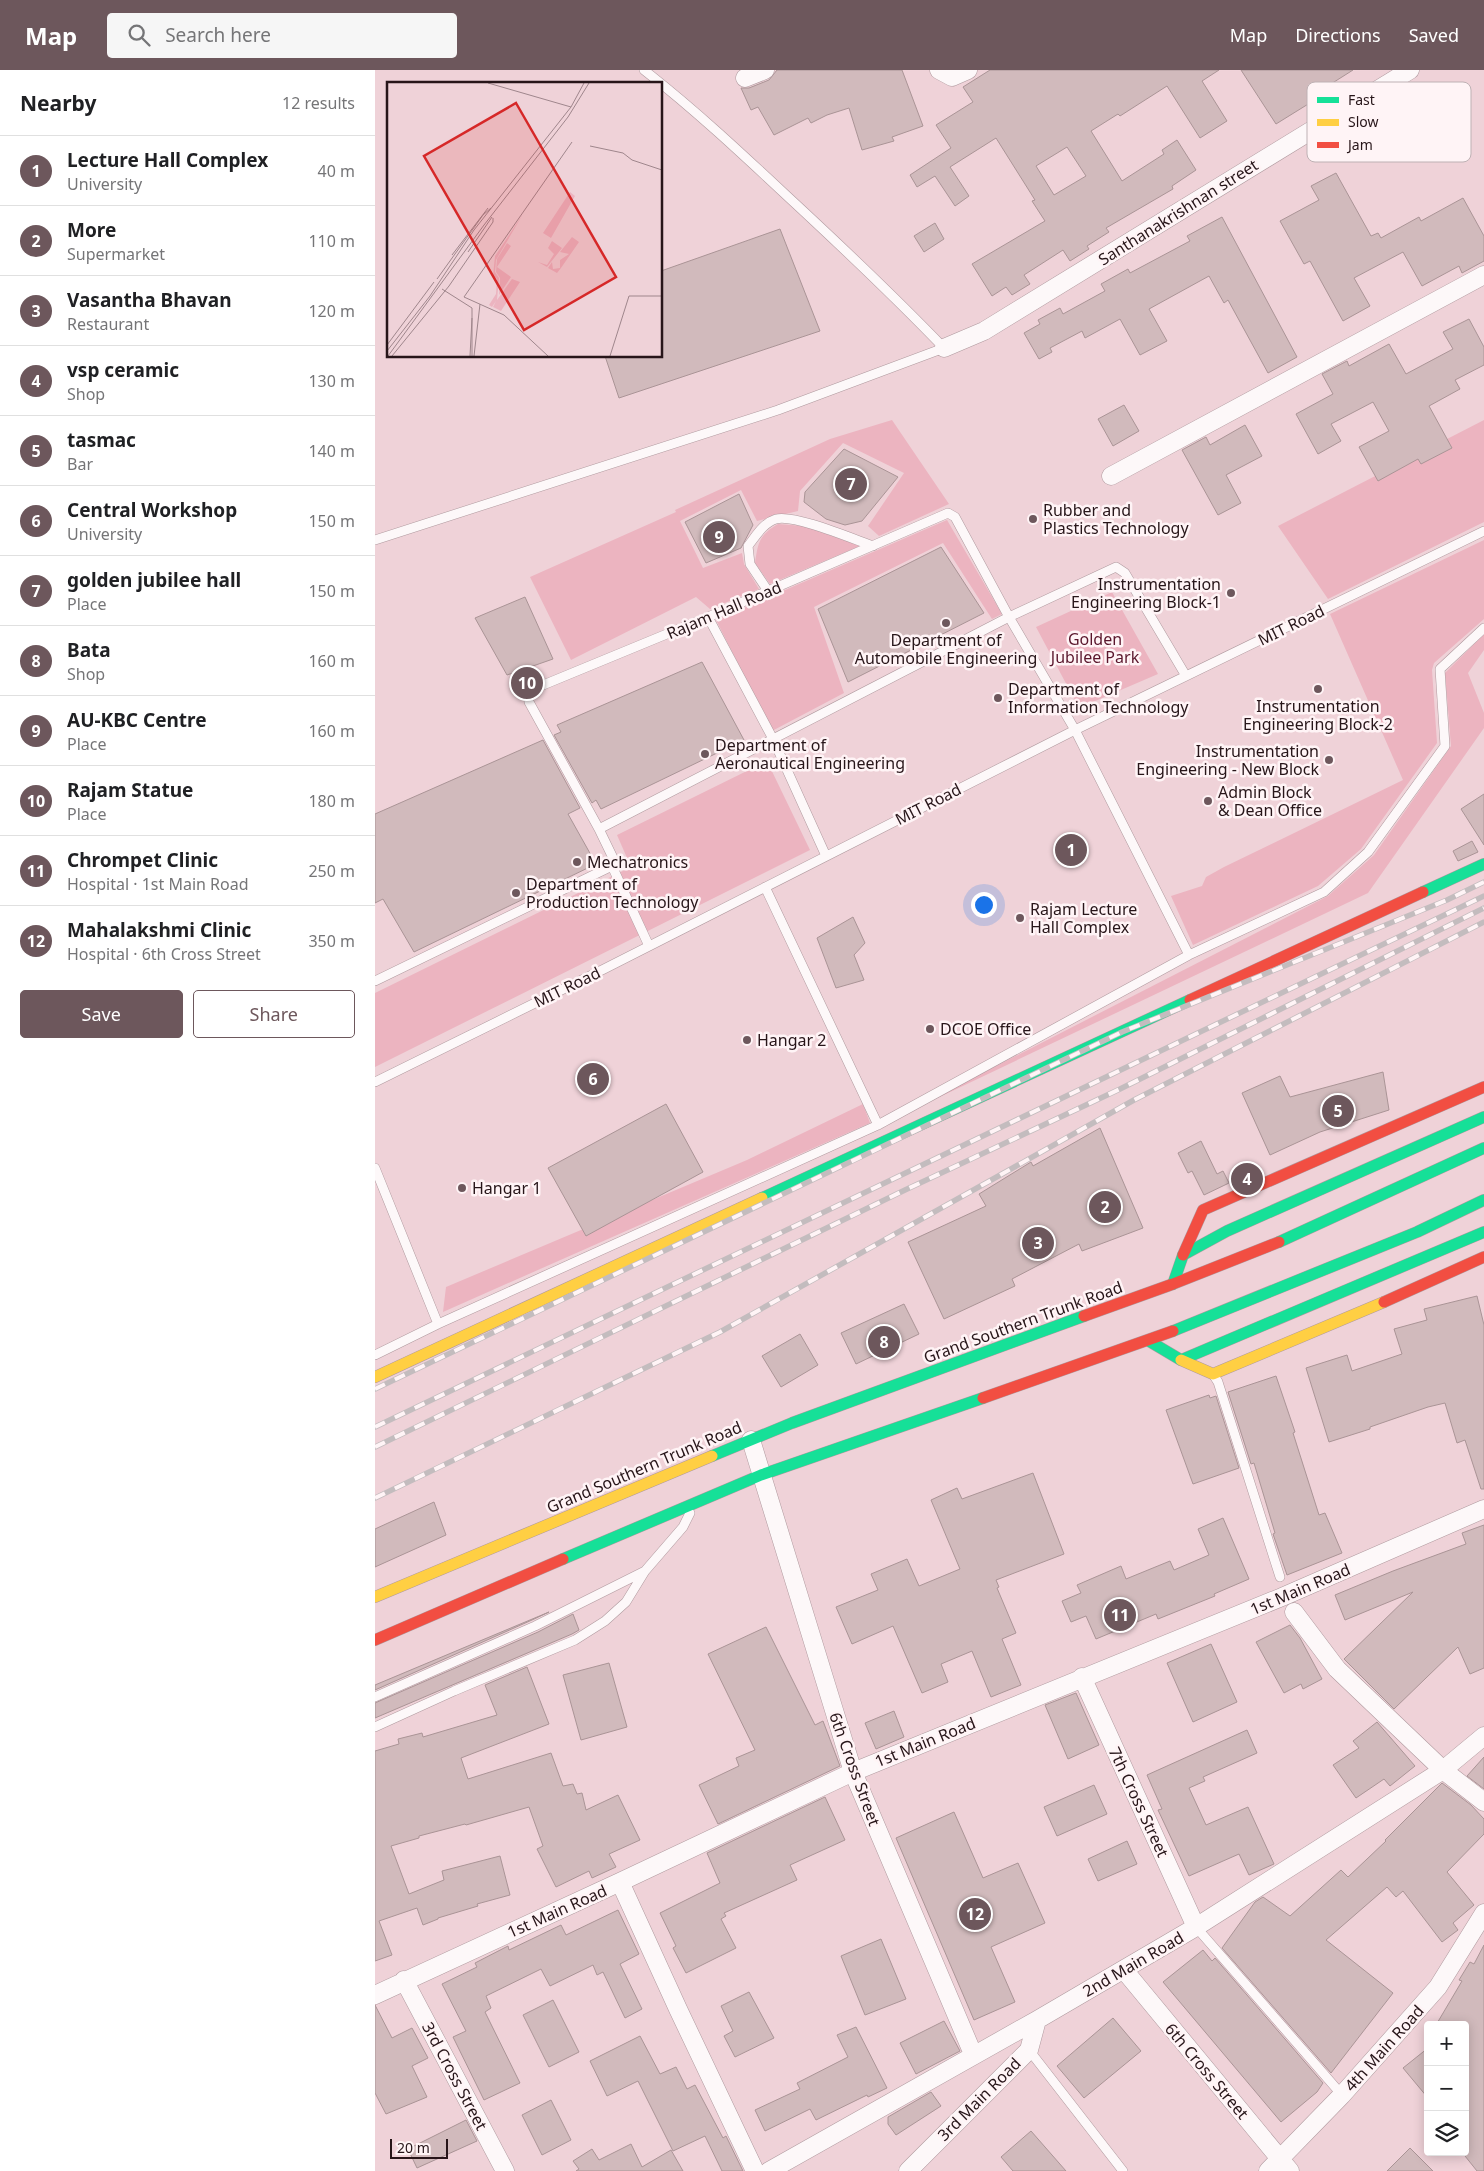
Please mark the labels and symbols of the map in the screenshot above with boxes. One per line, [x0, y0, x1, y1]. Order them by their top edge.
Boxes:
inset map [387, 82, 663, 358]
legend [1307, 82, 1471, 162]
text: Fast [1348, 90, 1375, 109]
text: Slow [1348, 112, 1379, 131]
text: Jam [1346, 135, 1373, 154]
street label: Santhanakrishnan street [1094, 154, 1262, 270]
pin: 7 [835, 465, 867, 503]
place label: Rubber and Plastics Technology [1043, 499, 1189, 539]
marker: Rubber and Plastics Technology [1027, 513, 1039, 525]
pin: 9 [703, 518, 735, 556]
place label: Instrumentation Engineering Block-1 [1071, 573, 1221, 613]
street label: Rajam Hall Road [663, 576, 785, 644]
marker: Instrumentation Engineering Block-1 [1225, 587, 1237, 599]
street label: MIT Road [1254, 599, 1328, 651]
marker: Department of Automobile Engineering [940, 617, 952, 629]
park label: Golden Jubilee Park [1049, 628, 1140, 668]
place label: Department of Automobile Engineering [855, 629, 1037, 669]
pin: 10 [511, 664, 543, 702]
place label: Department of Information Technology [1008, 678, 1189, 718]
marker: Instrumentation Engineering Block-2 [1312, 683, 1324, 695]
marker: Department of Information Technology [992, 692, 1004, 704]
place label: Instrumentation Engineering Block-2 [1243, 695, 1393, 735]
place label: Department of Aeronautical Engineering [715, 734, 905, 774]
place label: Instrumentation Engineering - New Block [1136, 740, 1319, 780]
marker: Department of Aeronautical Engineering [699, 748, 711, 760]
marker: Instrumentation Engineering - New Block [1323, 754, 1335, 766]
street label: MIT Road [891, 778, 965, 830]
place label: Admin Block & Dean Office [1218, 781, 1322, 821]
marker: Admin Block & Dean Office [1202, 795, 1214, 807]
pin: 1 [1055, 831, 1087, 869]
place label: Mechatronics [587, 851, 688, 873]
marker: Mechatronics [571, 856, 583, 868]
place label: Department of Production Technology [526, 873, 699, 913]
marker: Department of Production Technology [510, 887, 522, 899]
your location [971, 892, 997, 918]
place label: Rajam Lecture Hall Complex [1030, 898, 1137, 938]
marker: Rajam Lecture Hall Complex [1014, 912, 1026, 924]
street label: MIT Road [530, 961, 604, 1013]
place label: DCOE Office [940, 1018, 1031, 1040]
marker: DCOE Office [924, 1023, 936, 1035]
place label: Hangar 2 [757, 1029, 826, 1051]
marker: Hangar 2 [741, 1034, 753, 1046]
pin: 6 [577, 1060, 609, 1098]
pin: 5 [1322, 1092, 1354, 1130]
pin: 4 [1231, 1160, 1263, 1198]
place label: Hangar 1 [472, 1177, 541, 1199]
marker: Hangar 1 [456, 1182, 468, 1194]
pin: 2 [1089, 1188, 1121, 1226]
pin: 3 [1022, 1224, 1054, 1262]
street label: Grand Southern Trunk Road [921, 1276, 1125, 1368]
pin: 8 [868, 1323, 900, 1361]
street label: Grand Southern Trunk Road [543, 1416, 745, 1518]
street label: 1st Main Road [1247, 1558, 1353, 1620]
pin: 11 [1104, 1596, 1136, 1634]
street label: 6th Cross Street [824, 1709, 886, 1829]
street label: 1st Main Road [871, 1712, 979, 1772]
street label: 7th Cross Street [1104, 1743, 1174, 1861]
street label: 1st Main Road [504, 1879, 610, 1943]
pin: 12 [959, 1895, 991, 1933]
street label: 2nd Main Road [1079, 1926, 1187, 2002]
street label: 4th Main Road [1339, 2000, 1429, 2096]
street label: 3rd Cross Street [417, 2018, 493, 2134]
street label: 6th Cross Street [1160, 2018, 1254, 2124]
street label: 3rd Main Road [932, 2052, 1026, 2146]
scale bar [390, 2136, 447, 2159]

